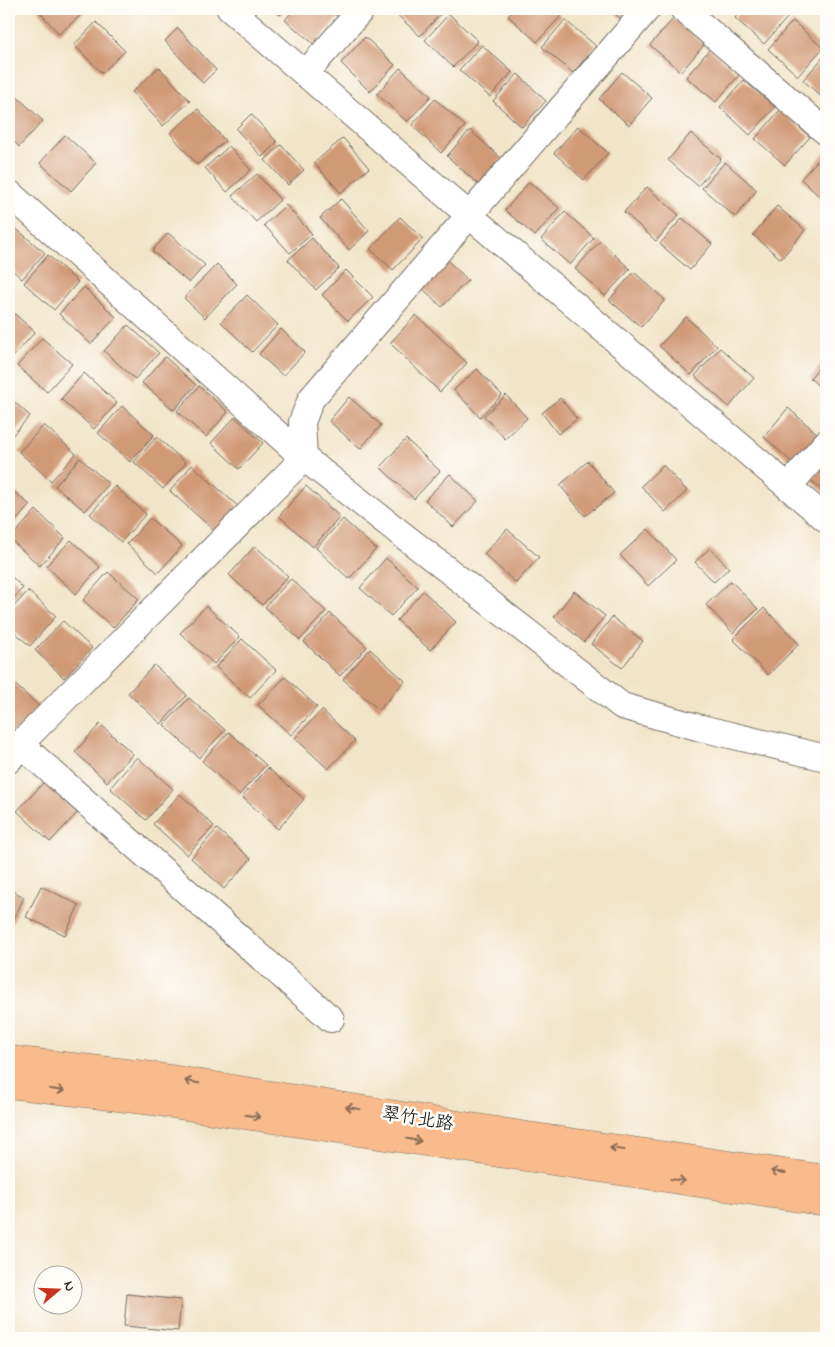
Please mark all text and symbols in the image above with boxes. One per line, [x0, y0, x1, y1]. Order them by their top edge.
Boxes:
one-way arrow [185, 1077, 201, 1087]
one-way arrow [49, 1085, 65, 1095]
street label: 翠竹北路 [380, 1102, 455, 1138]
one-way arrow [345, 1103, 361, 1113]
one-way arrow [245, 1111, 261, 1121]
one-way arrow [405, 1136, 421, 1146]
one-way arrow [610, 1143, 626, 1153]
one-way arrow [770, 1167, 786, 1177]
one-way arrow [670, 1175, 686, 1185]
north arrow [32, 1264, 82, 1314]
text: N [57, 1278, 80, 1294]

